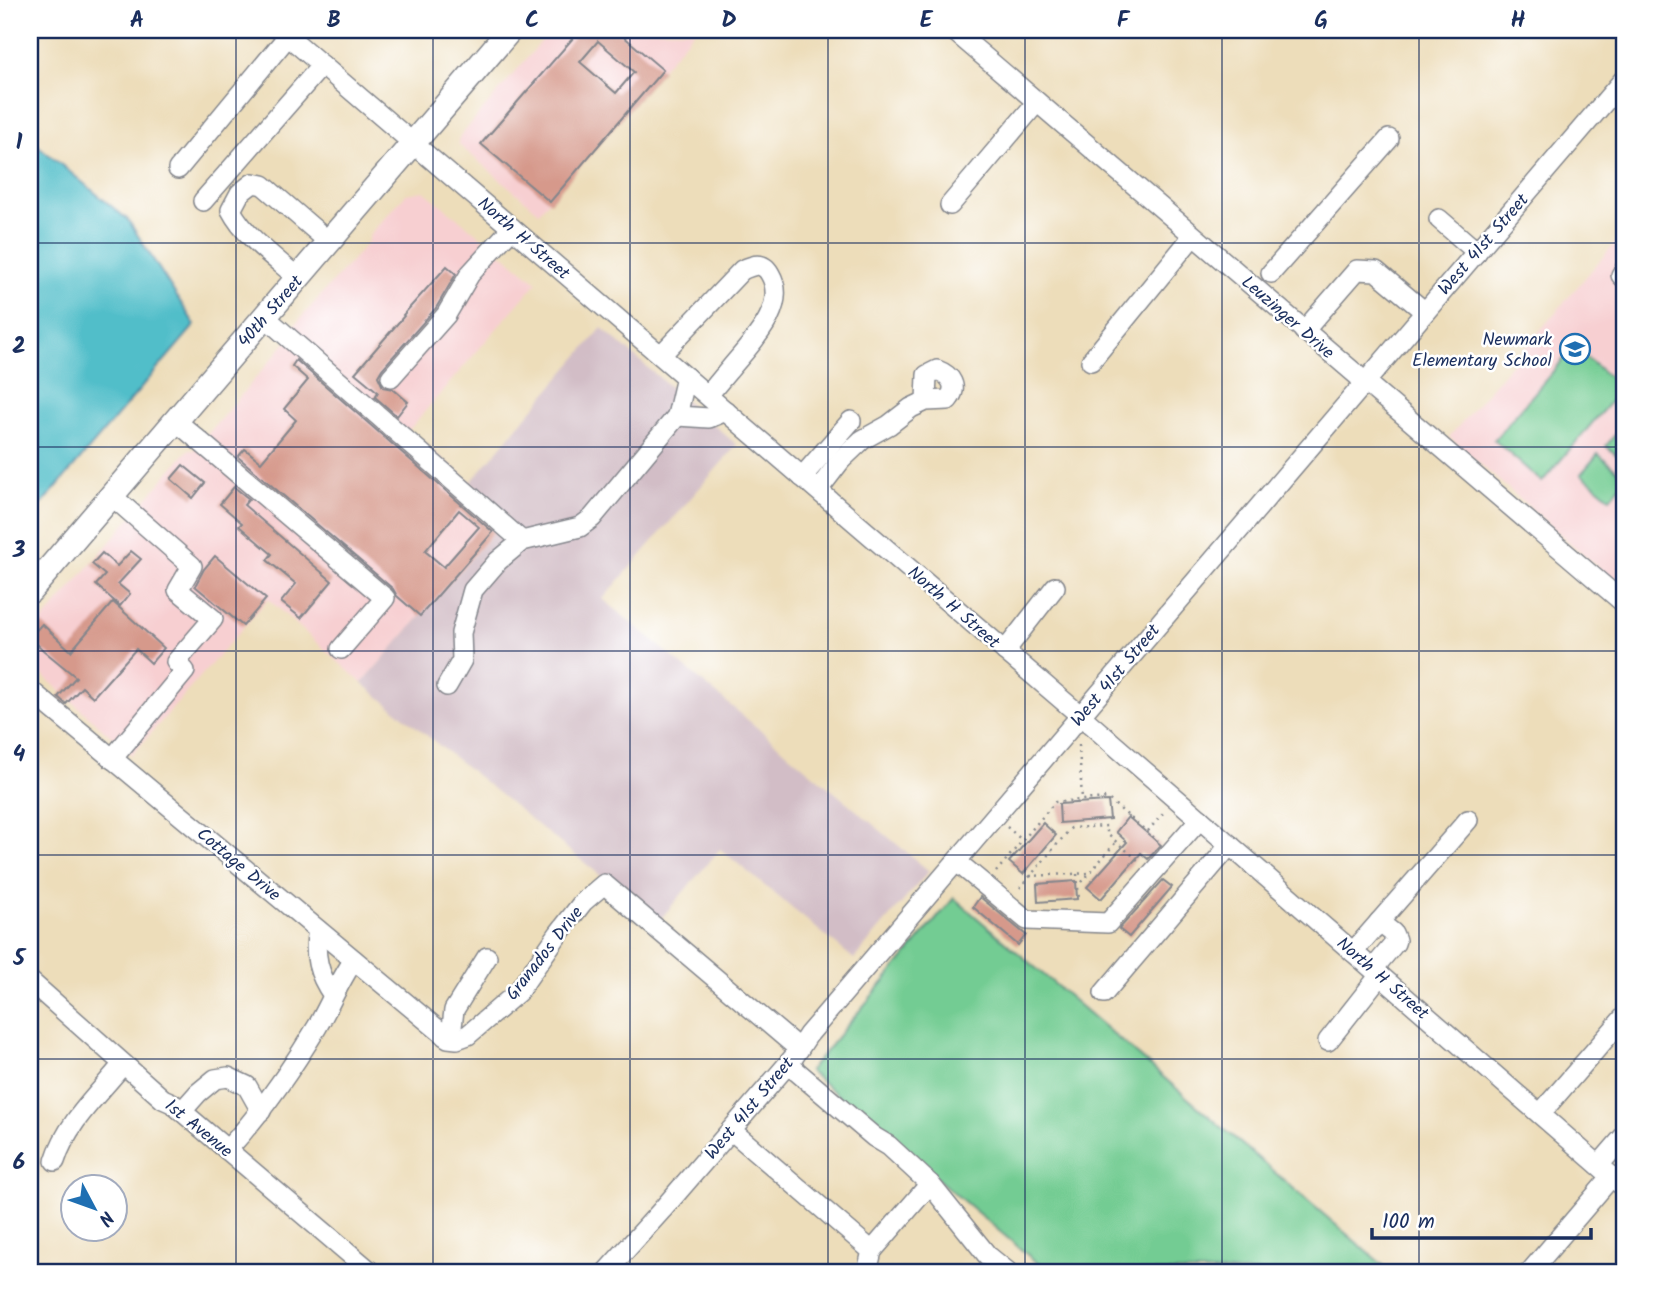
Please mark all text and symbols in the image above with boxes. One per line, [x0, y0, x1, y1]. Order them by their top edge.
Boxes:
text: A [130, 3, 144, 39]
text: B [327, 3, 341, 39]
text: C [525, 3, 539, 39]
text: D [721, 3, 737, 39]
text: E [920, 3, 934, 39]
text: F [1117, 3, 1131, 39]
text: G [1314, 3, 1328, 39]
text: H [1511, 3, 1526, 39]
text: 1 [16, 125, 23, 161]
street label: West 41st Street [1431, 187, 1537, 302]
street label: North H Street [470, 190, 577, 288]
street label: 40th Street [231, 268, 312, 355]
street label: Leuzinger Drive [1234, 269, 1340, 367]
place label: Newmark Elementary School [1412, 326, 1553, 376]
text: 2 [12, 329, 26, 365]
school or university icon: Newmark Elementary School [1558, 332, 1592, 366]
text: 3 [12, 533, 26, 569]
street label: North H Street [900, 559, 1007, 657]
street label: West 41st Street [1064, 617, 1169, 734]
text: 4 [13, 737, 26, 773]
street label: Cottage Drive [189, 821, 287, 909]
street label: Granados Drive [499, 900, 591, 1007]
street label: North H Street [1329, 930, 1436, 1028]
text: 5 [12, 941, 27, 977]
street label: West 41st Street [698, 1050, 803, 1167]
street label: 1st Avenue [158, 1093, 238, 1166]
text: 6 [13, 1145, 25, 1181]
north arrow [60, 1172, 130, 1242]
scale bar [1372, 1197, 1590, 1241]
text: N [90, 1203, 121, 1232]
text: 100 m [1382, 1206, 1435, 1239]

